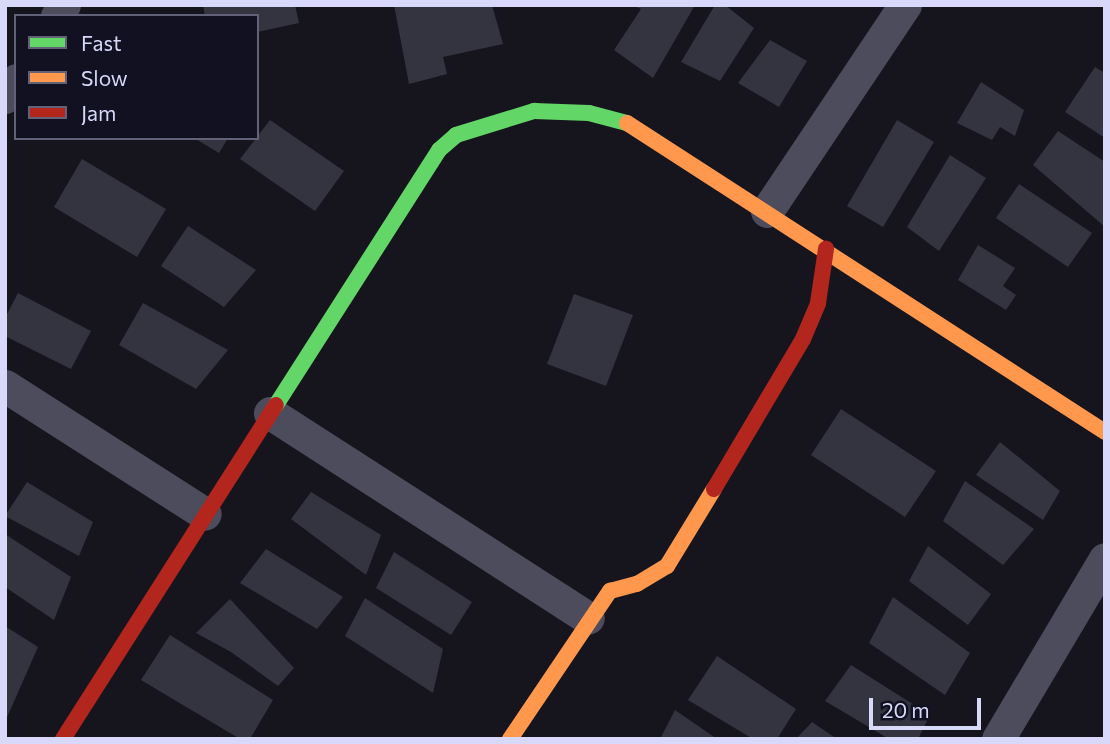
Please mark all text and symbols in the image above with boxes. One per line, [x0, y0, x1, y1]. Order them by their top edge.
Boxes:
legend [14, 14, 259, 140]
text: Fast [81, 30, 122, 55]
text: Slow [81, 65, 128, 90]
text: Jam [81, 100, 116, 125]
scale bar [872, 684, 984, 728]
text: 20 m [882, 697, 930, 722]

